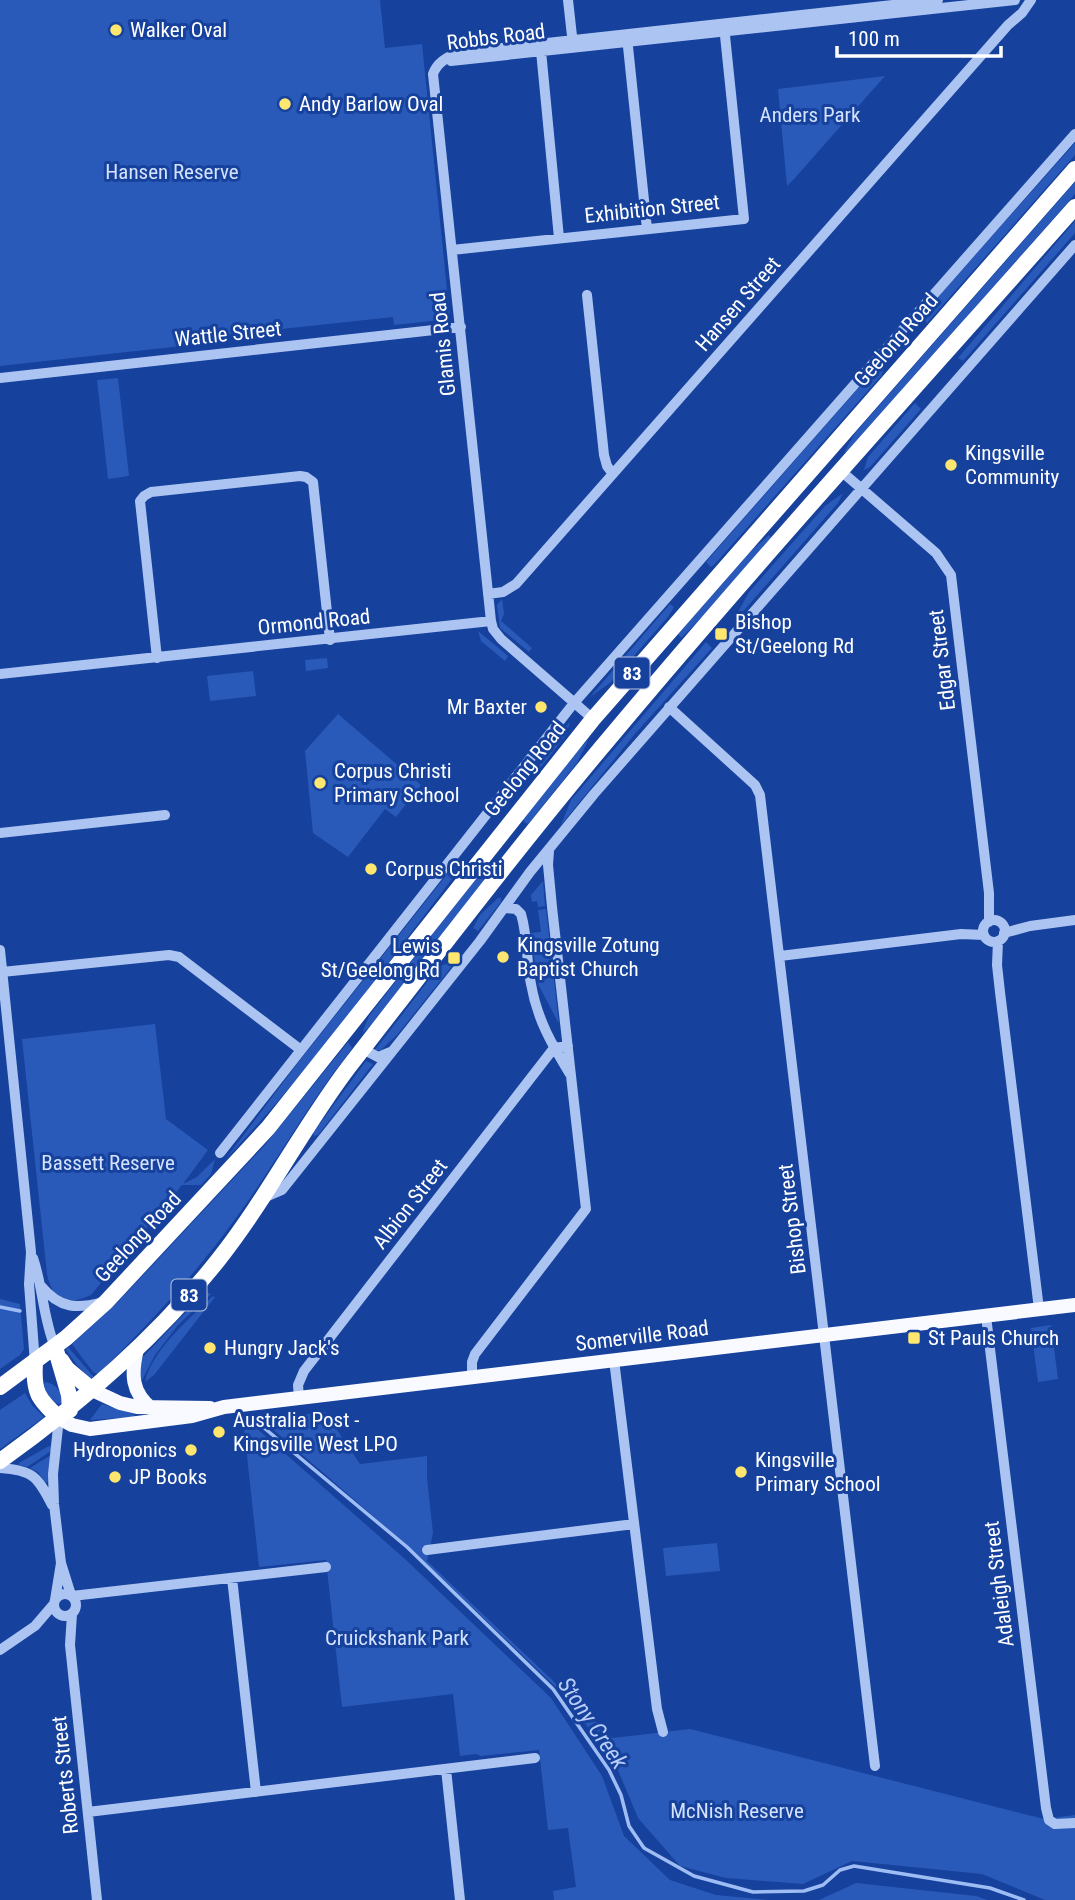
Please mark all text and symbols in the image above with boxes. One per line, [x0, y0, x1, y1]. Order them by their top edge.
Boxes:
scale bar [837, 14, 1002, 58]
place label: Walker Oval [130, 18, 227, 42]
street label: Robbs Road [445, 19, 547, 55]
marker: Walker Oval [108, 22, 124, 38]
text: 100 m [848, 27, 900, 51]
place label: Andy Barlow Oval [299, 92, 443, 116]
marker: Andy Barlow Oval [277, 96, 293, 112]
park label: Anders Park [760, 103, 861, 127]
park label: Hansen Reserve [105, 160, 239, 184]
street label: Exhibition Street [583, 190, 721, 228]
street label: Hansen Street [691, 252, 785, 356]
street label: Geelong Road [849, 289, 943, 391]
street label: Glamis Road [426, 291, 460, 397]
street label: Wattle Street [174, 316, 282, 352]
place label: Kingsville Community [965, 441, 1059, 489]
marker: Kingsville Community [943, 457, 959, 473]
street label: Ormond Road [257, 604, 371, 640]
street label: Edgar Street [924, 608, 960, 712]
place label: Bishop St/Geelong Rd [735, 610, 854, 658]
marker: Bishop St/Geelong Rd [713, 626, 729, 642]
road number: 83 [614, 658, 650, 688]
place label: Mr Baxter [447, 695, 527, 719]
marker: Mr Baxter [533, 699, 549, 715]
street label: Geelong Road [479, 717, 571, 821]
place label: Corpus Christi Primary School [334, 759, 460, 807]
marker: Corpus Christi Primary School [312, 775, 328, 791]
place label: Corpus Christi [385, 857, 503, 881]
marker: Corpus Christi [363, 861, 379, 877]
place label: Kingsville Zotung Baptist Church [517, 933, 660, 981]
place label: Lewis St/Geelong Rd [321, 934, 440, 982]
marker: Kingsville Zotung Baptist Church [495, 949, 511, 965]
marker: Lewis St/Geelong Rd [446, 950, 462, 966]
park label: Bassett Reserve [41, 1151, 175, 1175]
street label: Albion Street [368, 1155, 452, 1253]
street label: Bishop Street [773, 1162, 811, 1276]
street label: Geelong Road [90, 1187, 186, 1287]
road number: 83 [172, 1280, 206, 1310]
street label: Somerville Road [574, 1316, 710, 1356]
place label: St Pauls Church [928, 1326, 1059, 1350]
marker: St Pauls Church [906, 1330, 922, 1346]
place label: Hungry Jack's [224, 1336, 340, 1360]
marker: Hungry Jack's [202, 1340, 218, 1356]
place label: Australia Post - Kingsville West LPO [233, 1408, 398, 1456]
marker: Australia Post - Kingsville West LPO [211, 1424, 227, 1440]
place label: Hydroponics [73, 1438, 177, 1462]
marker: Hydroponics [183, 1442, 199, 1458]
place label: Kingsville Primary School [755, 1448, 881, 1496]
marker: Kingsville Primary School [733, 1464, 749, 1480]
place label: JP Books [129, 1465, 207, 1489]
marker: JP Books [107, 1469, 123, 1485]
street label: Adaleigh Street [979, 1520, 1019, 1648]
park label: Cruickshank Park [325, 1626, 470, 1650]
water label: Stony Creek [552, 1672, 634, 1775]
street label: Roberts Street [47, 1715, 83, 1835]
park label: McNish Reserve [670, 1799, 804, 1823]

